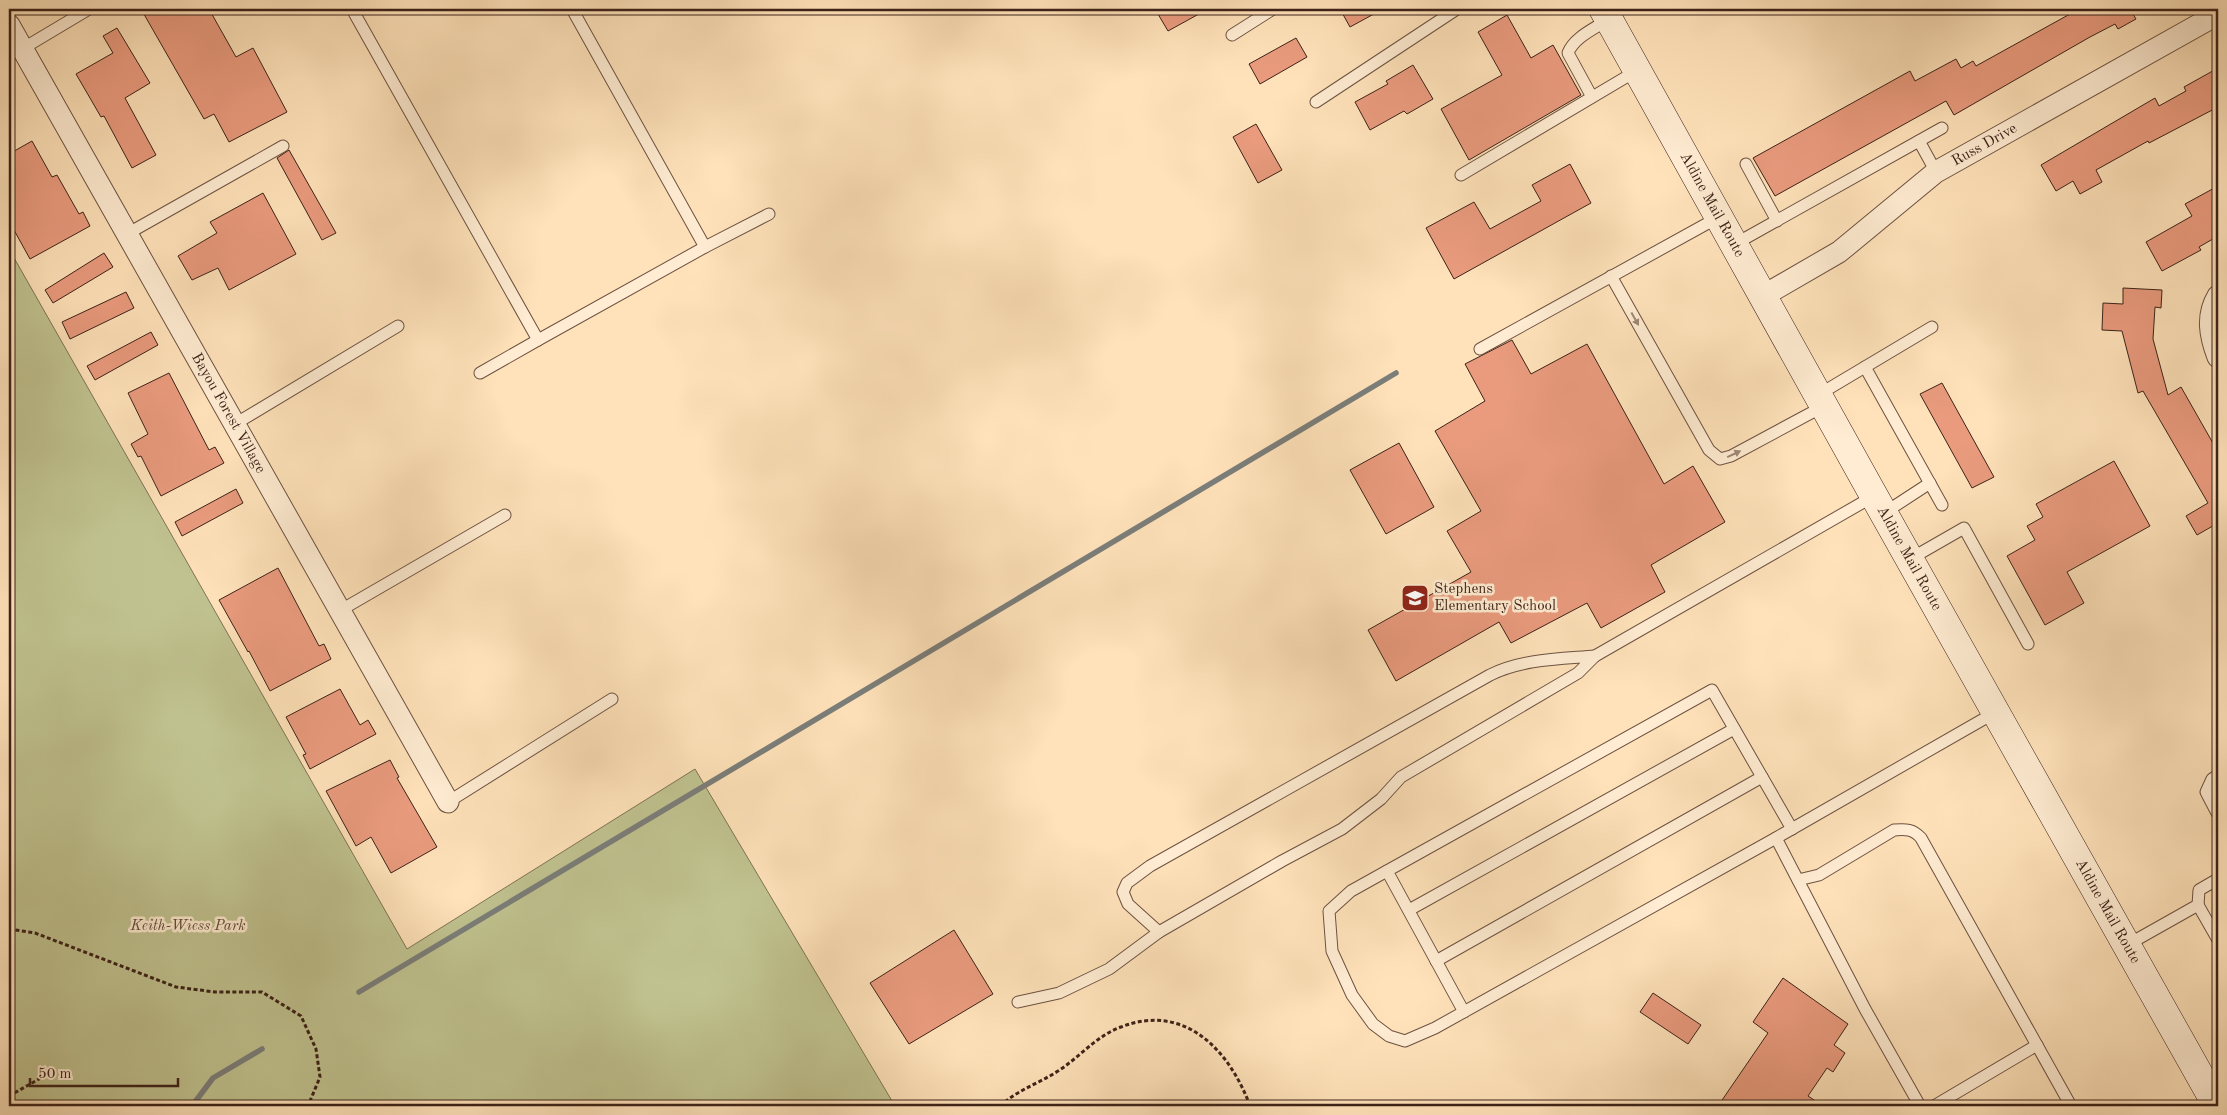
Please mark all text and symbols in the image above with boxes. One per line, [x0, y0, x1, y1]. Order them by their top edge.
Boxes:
street label: Russ Drive [1949, 121, 2020, 169]
street label: Aldine Mail Route [1677, 150, 1747, 260]
one-way arrow [1631, 312, 1640, 326]
street label: Bayou Forest Village [189, 351, 268, 476]
one-way arrow [1727, 449, 1741, 457]
street label: Aldine Mail Route [1874, 504, 1944, 613]
place label: Stephens Elementary School [1434, 582, 1556, 614]
school or university icon: Stephens Elementary School [1400, 583, 1430, 613]
street label: Aldine Mail Route [2072, 857, 2143, 966]
park label: Keith-Wiess Park [129, 919, 246, 934]
scale bar [30, 1055, 178, 1087]
text: 50 m [38, 1067, 72, 1082]

